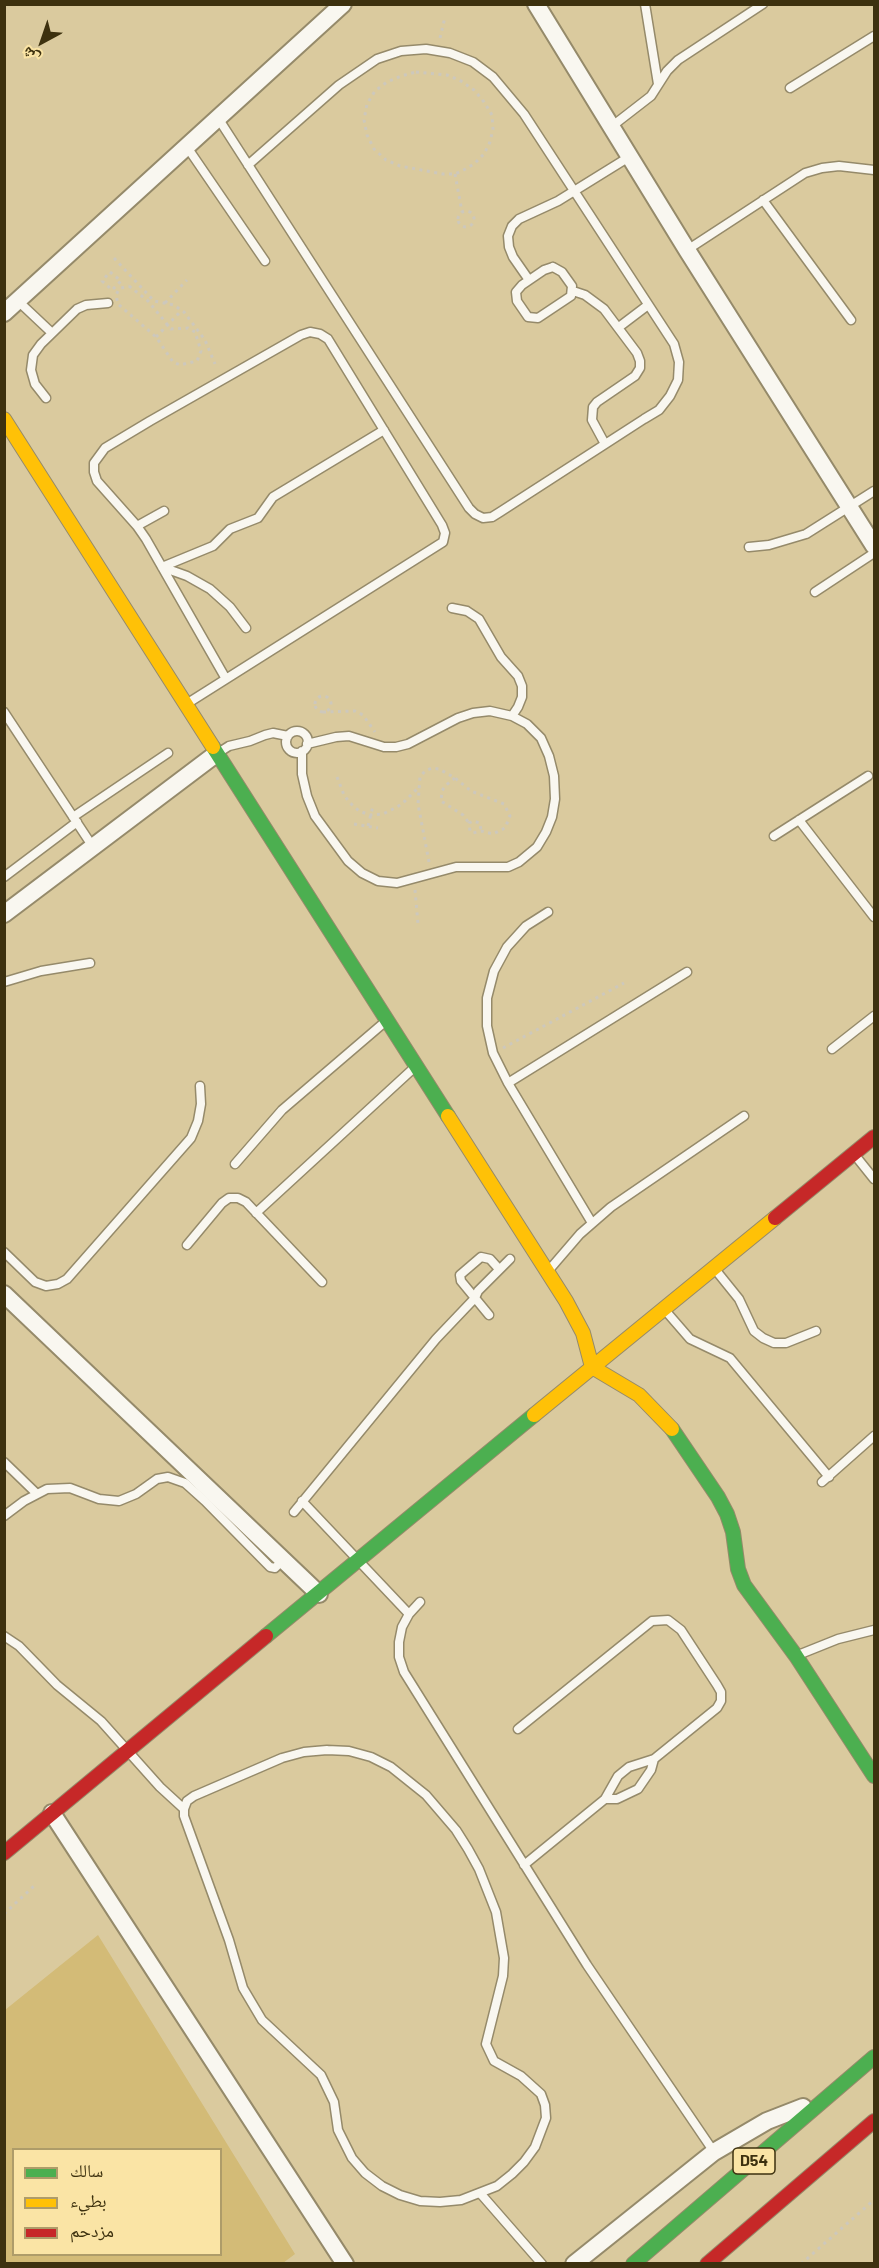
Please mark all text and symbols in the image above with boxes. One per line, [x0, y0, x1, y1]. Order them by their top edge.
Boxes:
north arrow [12, 12, 72, 72]
text: ش [18, 43, 43, 69]
legend [12, 2148, 222, 2256]
road number: D54 [733, 2148, 775, 2174]
text: سالك [70, 2159, 103, 2181]
text: بطيء [70, 2189, 107, 2211]
text: مزدحم [70, 2219, 114, 2241]

